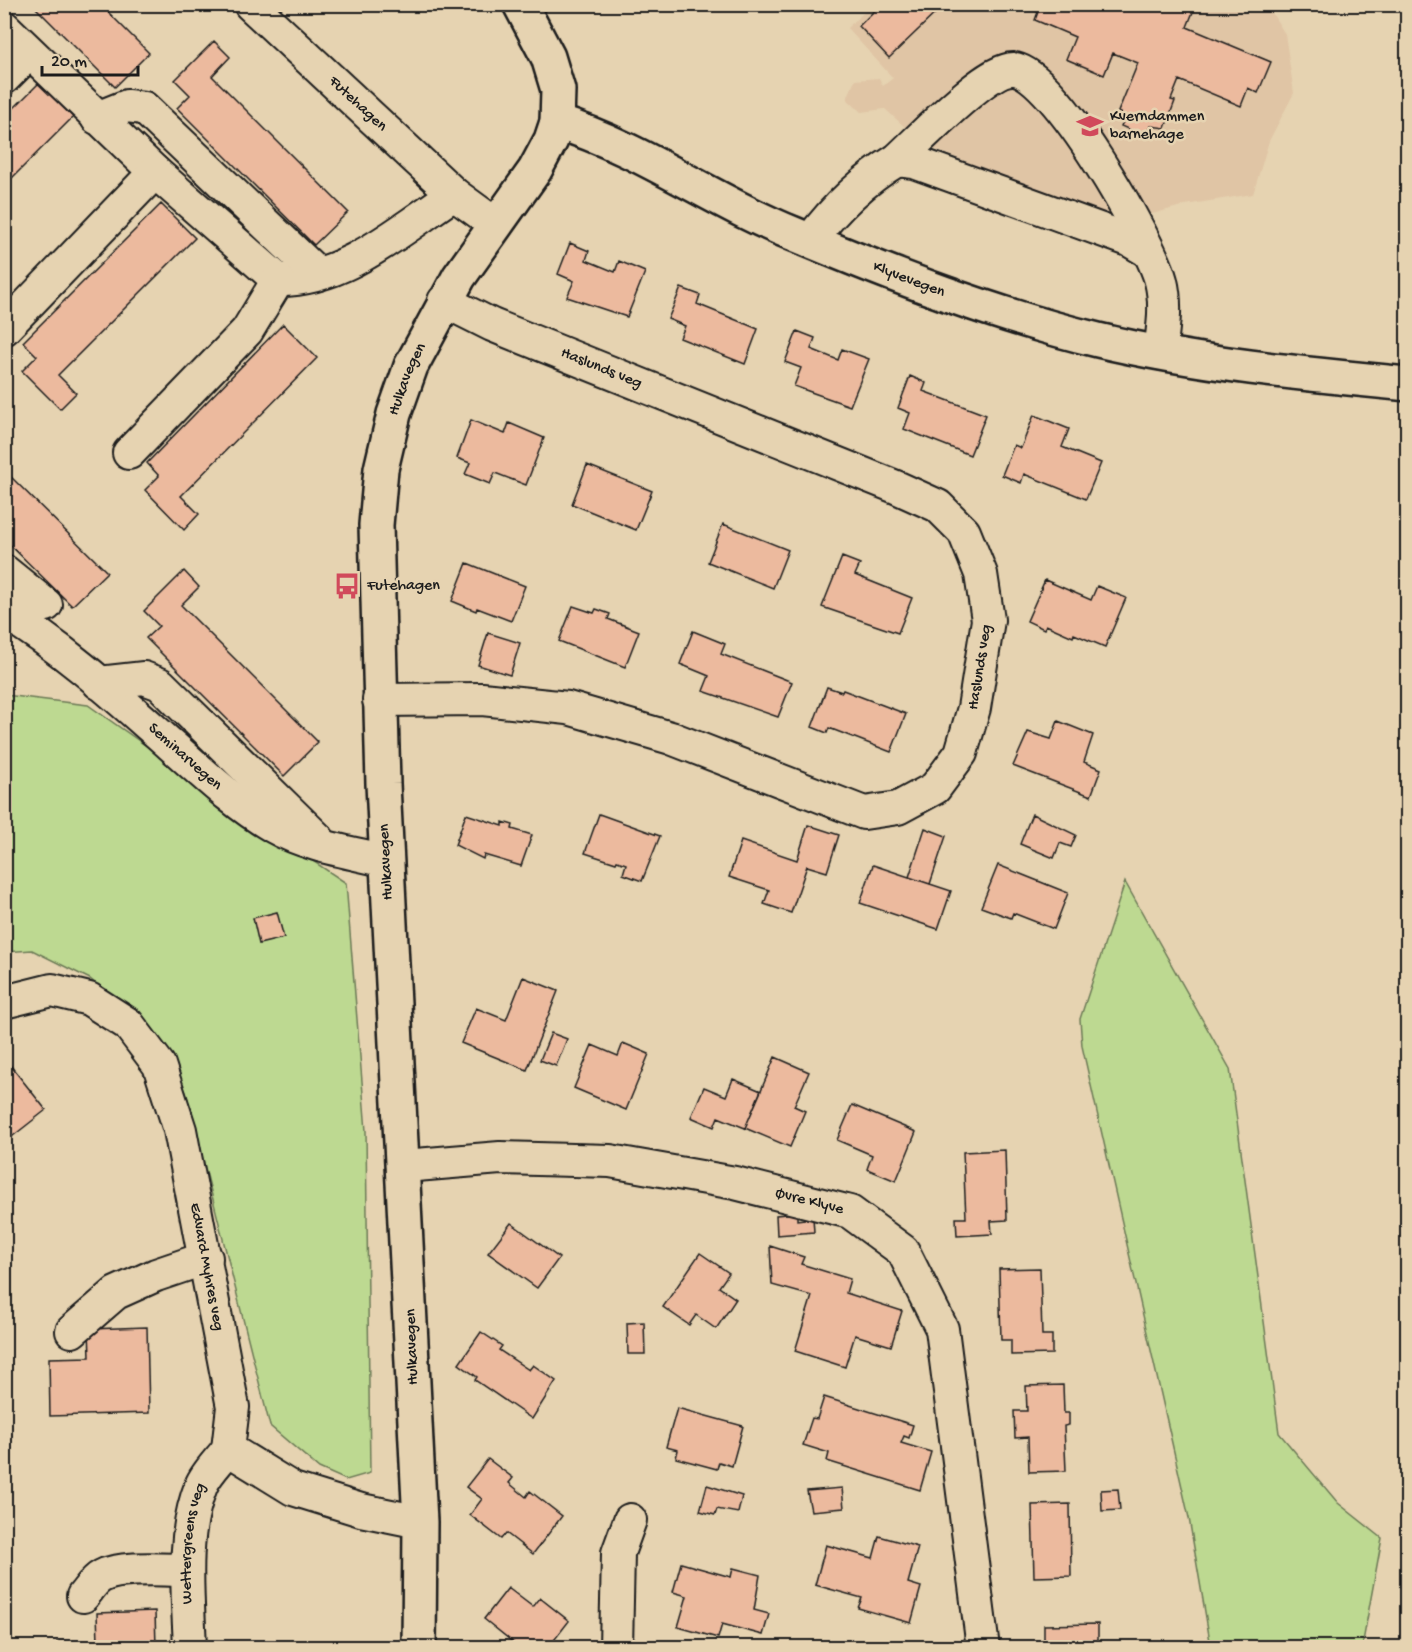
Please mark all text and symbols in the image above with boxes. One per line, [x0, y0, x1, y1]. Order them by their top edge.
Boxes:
scale bar [42, 39, 138, 77]
text: 20 m [51, 52, 87, 73]
street label: Futehagen [324, 72, 391, 136]
place label: Kverndammen barnehage [1110, 108, 1205, 145]
school or university icon: Kverndammen barnehage [1075, 111, 1105, 141]
street label: Klyvevegen [870, 257, 948, 302]
street label: Hulkavegen [385, 340, 431, 418]
street label: Haslunds veg [558, 344, 644, 394]
bus stop icon: Futehagen [332, 571, 362, 601]
place label: Futehagen [366, 577, 440, 596]
street label: Haslunds veg [964, 623, 997, 711]
street label: Seminarvegen [144, 719, 226, 795]
street label: Hulkavegen [375, 823, 398, 901]
street label: Øvre Klyve [773, 1184, 846, 1220]
street label: Edvard Myhres veg [185, 1201, 228, 1332]
street label: Hulkavegen [402, 1308, 424, 1386]
street label: Wettergreens veg [178, 1480, 211, 1604]

